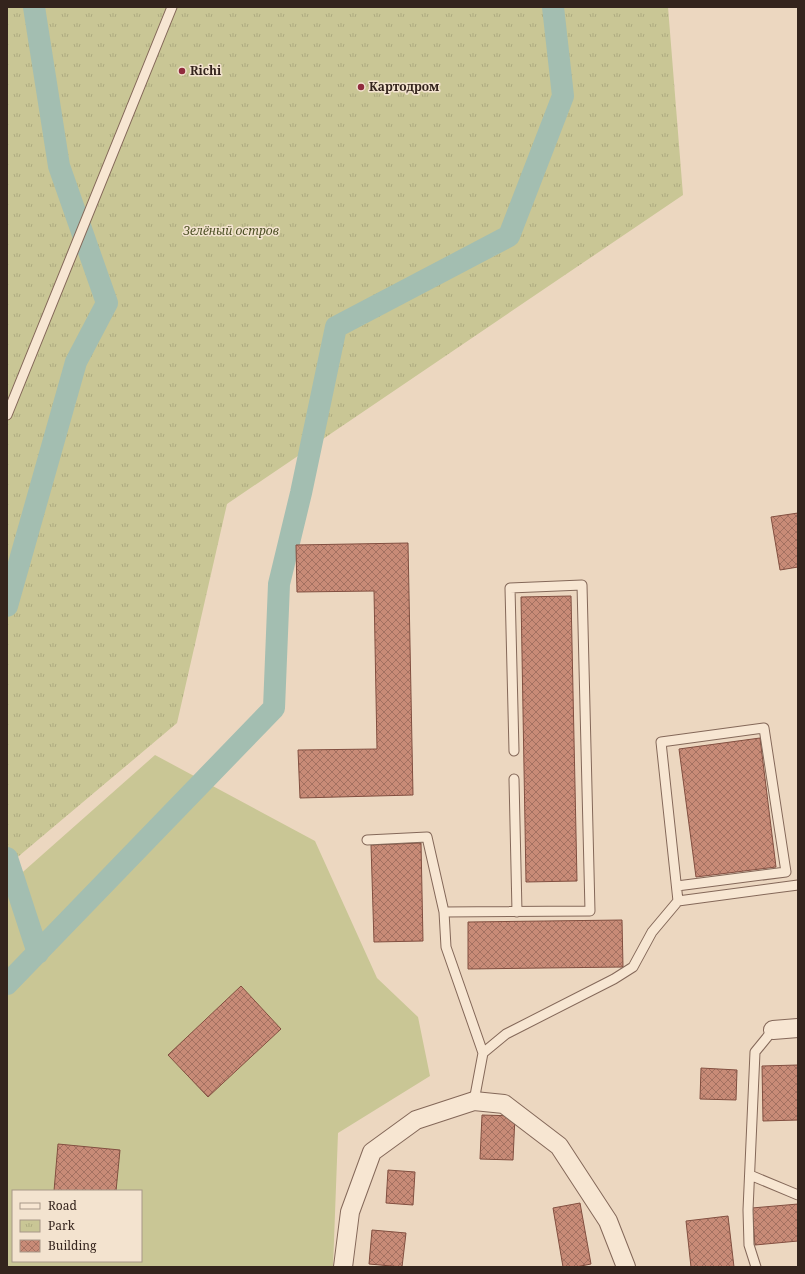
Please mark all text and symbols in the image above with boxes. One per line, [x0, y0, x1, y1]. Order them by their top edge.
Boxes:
place label: Richi [190, 62, 222, 79]
marker: Richi [177, 66, 187, 76]
place label: Картодром [369, 78, 440, 95]
marker: Картодром [356, 82, 366, 92]
park label: Зелёный остров [183, 222, 279, 239]
legend [12, 1190, 142, 1262]
text: Road [48, 1197, 78, 1214]
text: Park [48, 1217, 76, 1234]
text: Building [48, 1237, 97, 1254]

